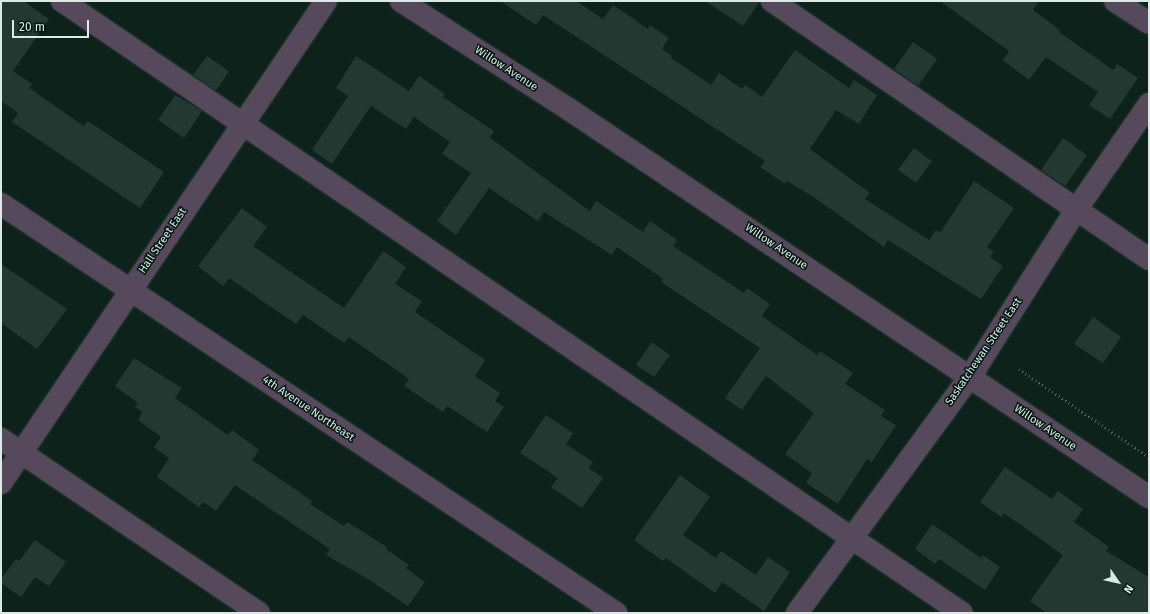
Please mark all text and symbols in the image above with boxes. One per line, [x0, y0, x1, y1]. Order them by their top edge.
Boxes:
scale bar [14, 12, 91, 38]
text: 20 m [19, 20, 45, 34]
street label: Willow Avenue [472, 44, 540, 94]
street label: Hall Street East [136, 206, 190, 276]
street label: Willow Avenue [742, 221, 810, 273]
street label: Saskatchewan Street East [943, 296, 1025, 408]
street label: 4th Avenue Northeast [260, 373, 356, 445]
street label: Willow Avenue [1011, 402, 1079, 454]
north arrow [1098, 562, 1138, 602]
text: N [1121, 582, 1136, 596]

